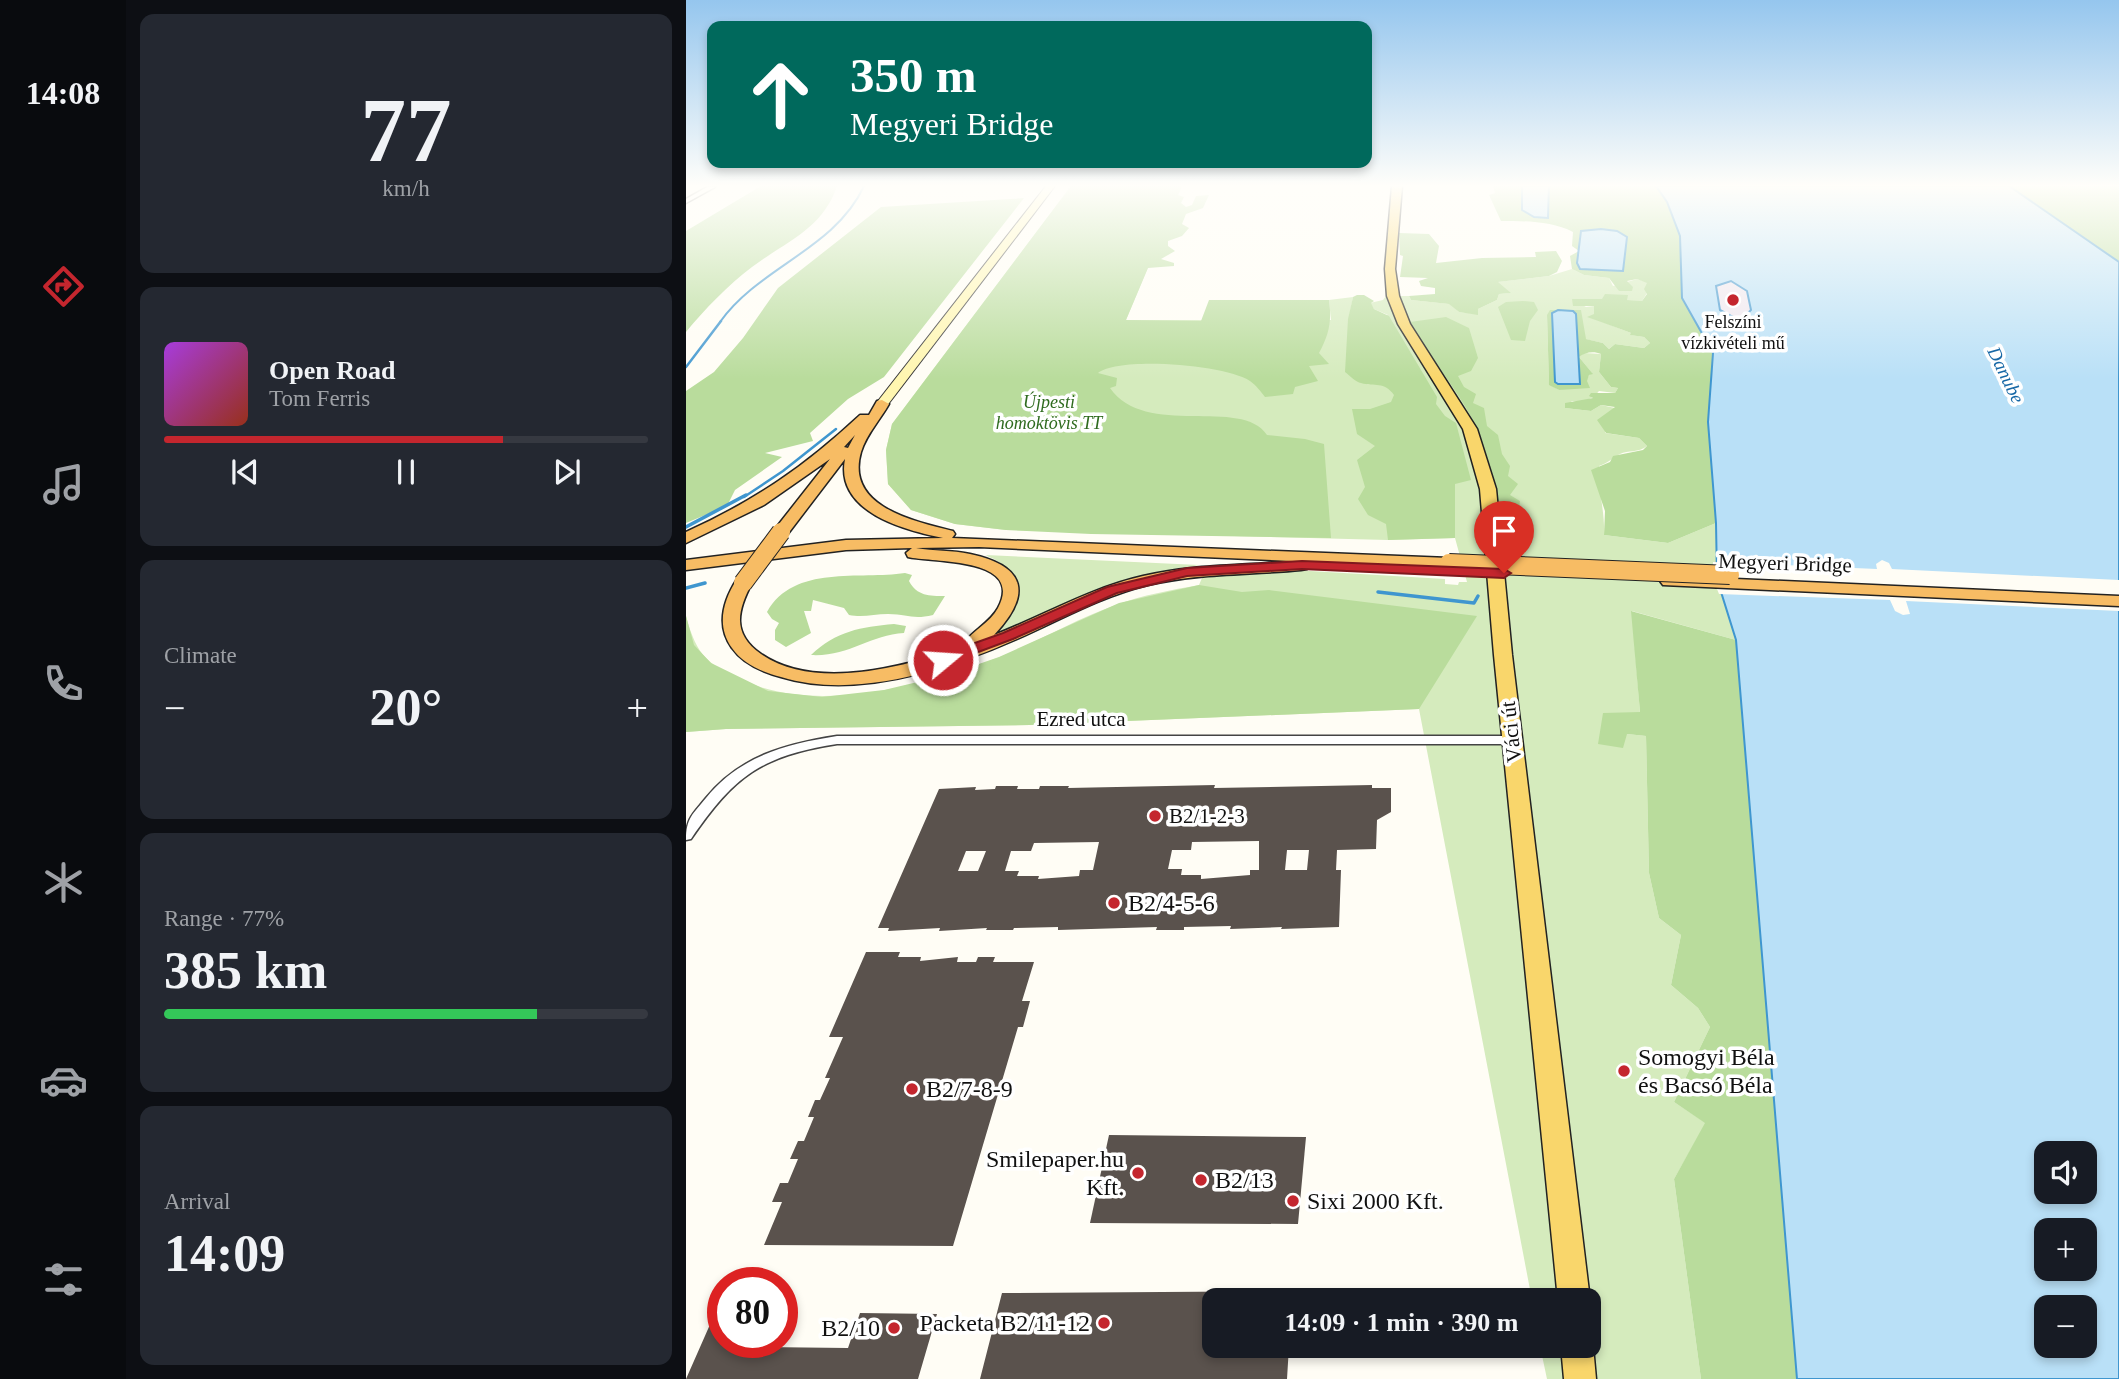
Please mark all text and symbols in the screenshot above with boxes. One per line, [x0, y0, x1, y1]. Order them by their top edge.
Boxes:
text: 350 m [850, 48, 977, 103]
icon: ahead [735, 49, 826, 140]
text: 14:08 [26, 75, 100, 111]
text: 77 [361, 80, 452, 181]
text: Megyeri Bridge [850, 106, 1054, 142]
text: km/h [382, 176, 430, 201]
icon: directions [39, 262, 88, 311]
marker: Felszíni vízkivételi mű [1725, 292, 1741, 308]
place label: Felszíni vízkivételi mű [1681, 312, 1785, 353]
water label: Danube [1983, 342, 2029, 407]
text: Open Road [269, 356, 395, 385]
text: Tom Ferris [269, 386, 370, 411]
park label: Újpesti homoktövis TT [996, 391, 1104, 433]
icon: previous [226, 453, 264, 491]
icon: pause [387, 453, 425, 491]
icon: next [548, 453, 586, 491]
icon: music [39, 460, 88, 509]
pin [1474, 501, 1534, 573]
icon: arrive [1485, 512, 1523, 550]
street label: Megyeri Bridge [1718, 549, 1852, 577]
position arrow [906, 623, 980, 697]
text: Climate [164, 643, 237, 668]
icon: phone [39, 659, 88, 708]
text: 20° [370, 679, 442, 736]
text: − [164, 687, 185, 729]
text: + [627, 687, 648, 729]
street label: Váci út [1496, 700, 1526, 764]
street label: Ezred utca [1036, 707, 1126, 731]
place label: B2/1-2-3 [1169, 804, 1245, 828]
marker: B2/1-2-3 [1147, 808, 1163, 824]
icon: climate [39, 858, 88, 907]
place label: B2/4-5-6 [1128, 890, 1215, 916]
marker: B2/4-5-6 [1106, 895, 1122, 911]
text: Range · 77% [164, 906, 284, 931]
text: 385 km [164, 942, 327, 999]
place label: Somogyi Béla és Bacsó Béla [1638, 1044, 1775, 1098]
icon: car [39, 1056, 88, 1105]
marker: Somogyi Béla és Bacsó Béla [1616, 1063, 1632, 1079]
place label: B2/7-8-9 [926, 1076, 1013, 1102]
marker: B2/7-8-9 [904, 1081, 920, 1097]
map controls [2034, 1141, 2097, 1358]
button: sound [2034, 1141, 2097, 1204]
place label: Smilepaper.hu Kft. [986, 1146, 1124, 1200]
marker: Smilepaper.hu Kft. [1130, 1165, 1146, 1181]
place label: B2/13 [1215, 1167, 1274, 1193]
marker: B2/13 [1193, 1172, 1209, 1188]
place label: Sixi 2000 Kft. [1307, 1188, 1444, 1214]
text: Arrival [164, 1189, 230, 1214]
marker: Sixi 2000 Kft. [1285, 1193, 1301, 1209]
button: + [2034, 1218, 2097, 1281]
text: 14:09 [164, 1225, 285, 1282]
icon: filters [39, 1255, 88, 1304]
speed limit sign: 80 [707, 1267, 798, 1358]
button: − [2034, 1295, 2097, 1358]
text: 14:09 · 1 min · 390 m [1285, 1308, 1519, 1337]
place label: Packeta B2/11-12 [920, 1310, 1090, 1336]
place label: B2/10 [821, 1315, 880, 1341]
marker: Packeta B2/11-12 [1096, 1315, 1112, 1331]
marker: B2/10 [886, 1320, 902, 1336]

